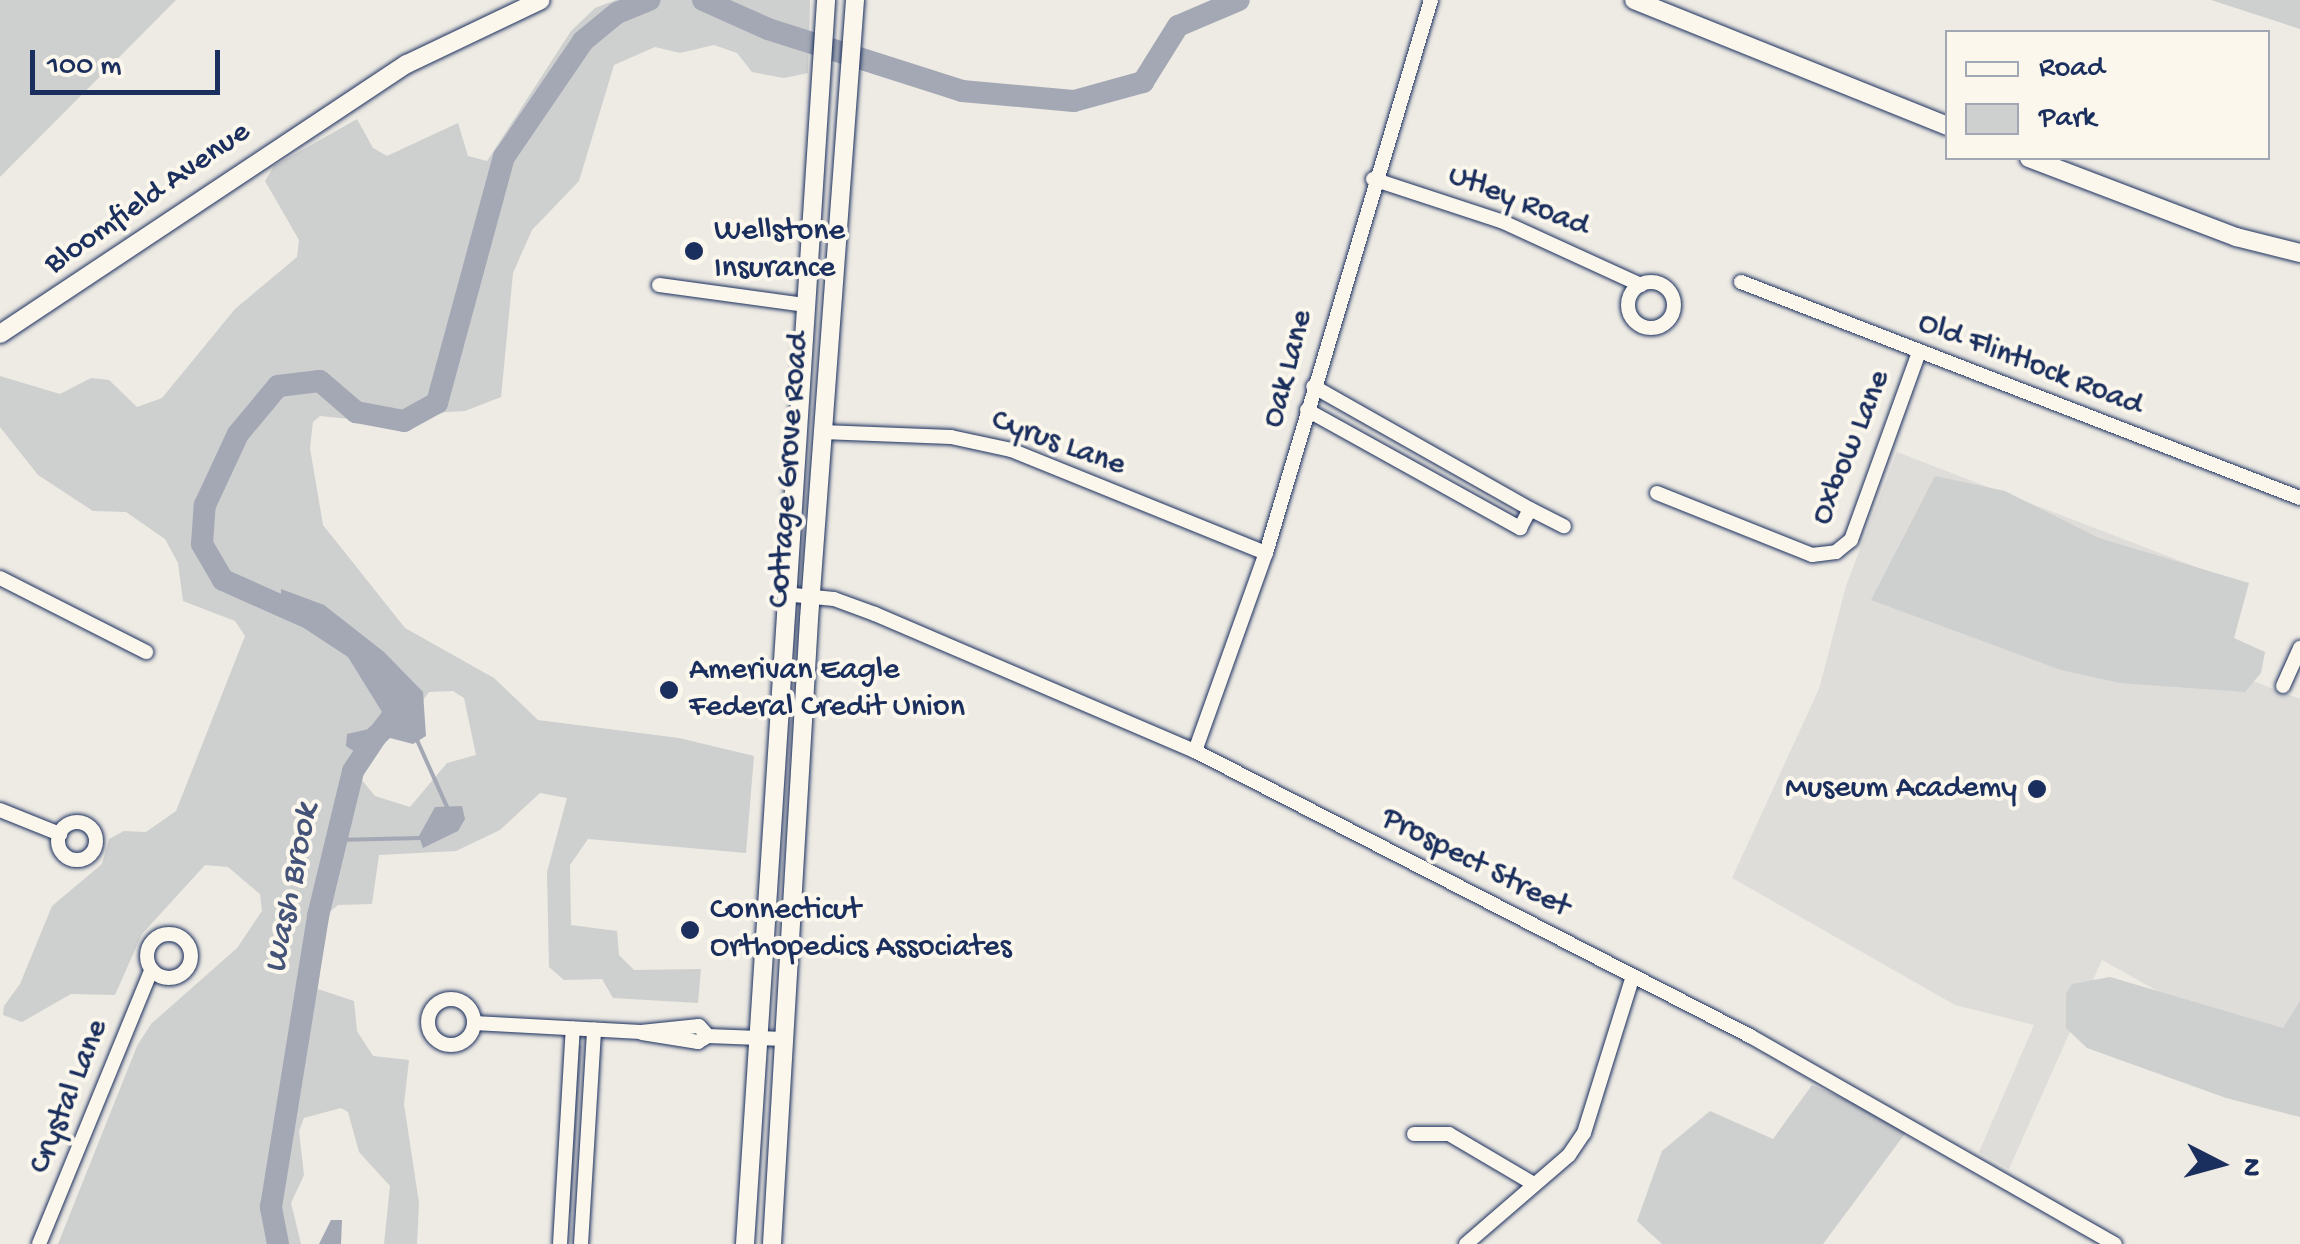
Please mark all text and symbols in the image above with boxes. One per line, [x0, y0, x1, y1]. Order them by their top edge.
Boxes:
scale bar [35, 30, 225, 92]
legend [1945, 30, 2270, 160]
text: 100 m [47, 50, 122, 85]
text: Road [2039, 52, 2105, 87]
text: Park [2039, 102, 2096, 137]
street label: Bloomfield Avenue [38, 114, 258, 284]
street label: Utley Road [1442, 158, 1594, 246]
place label: Wellstone Insurance [714, 214, 845, 289]
marker: Wellstone Insurance [683, 240, 705, 262]
street label: Old Flintlock Road [1912, 305, 2148, 425]
street label: Oak Lane [1255, 306, 1323, 432]
street label: Cottage Grove Road [761, 331, 819, 609]
street label: Oxbow Lane [1804, 365, 1900, 531]
street label: Cyrus Lane [986, 402, 1130, 486]
place label: Amerivan Eagle Federal Credit Union [689, 653, 965, 728]
marker: Amerivan Eagle Federal Credit Union [658, 679, 680, 701]
place label: Museum Academy [1785, 770, 2017, 808]
marker: Museum Academy [2026, 778, 2048, 800]
street label: Prospect Street [1374, 800, 1576, 928]
water label: Wash Brook [256, 801, 330, 977]
place label: Connecticut Orthopedics Associates [710, 893, 1012, 968]
marker: Connecticut Orthopedics Associates [679, 919, 701, 941]
street label: Crystal Lane [22, 1014, 118, 1180]
north arrow [2170, 1114, 2270, 1214]
text: N [2233, 1156, 2268, 1178]

